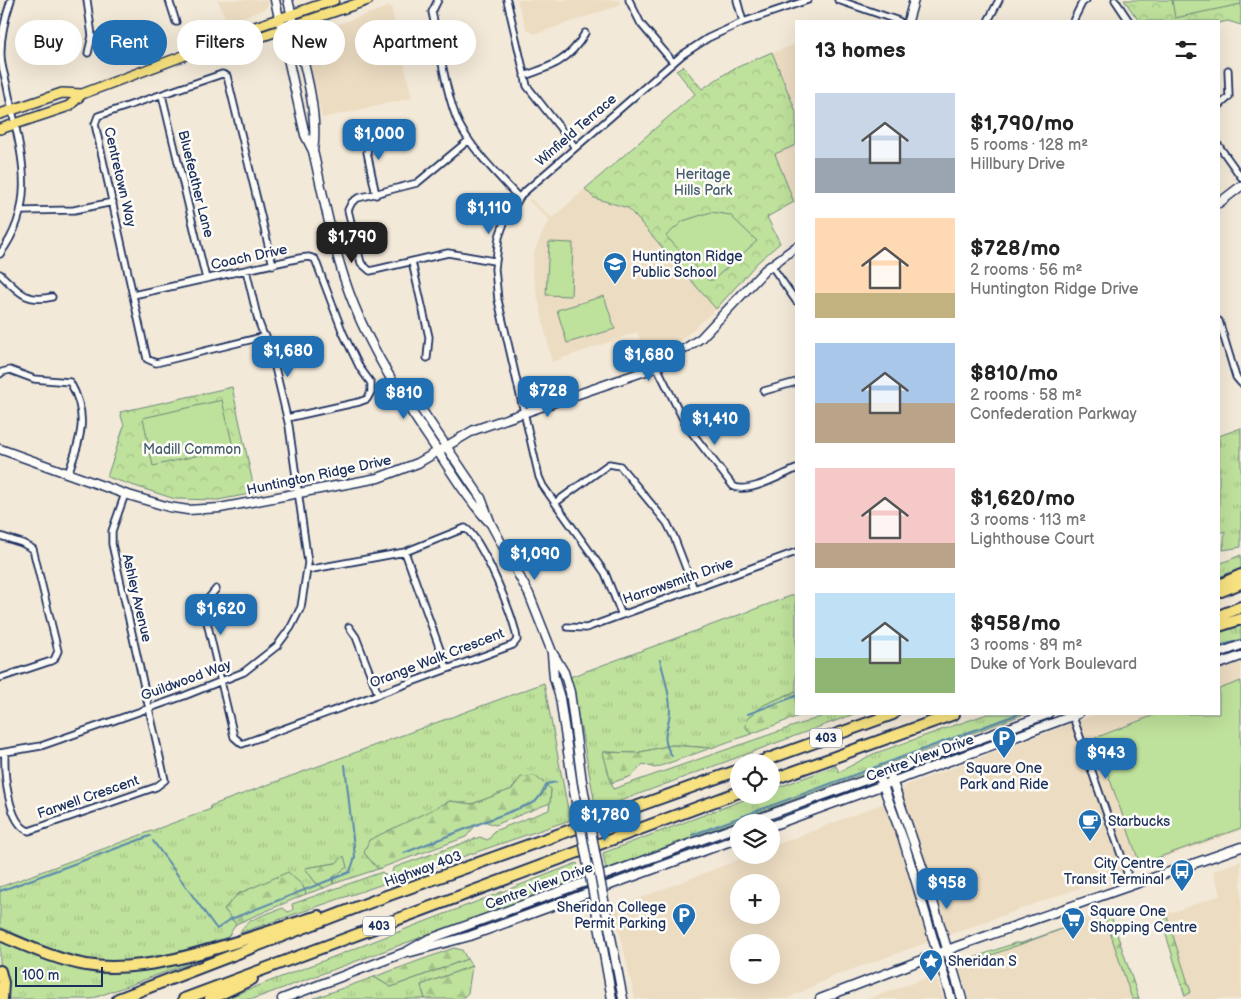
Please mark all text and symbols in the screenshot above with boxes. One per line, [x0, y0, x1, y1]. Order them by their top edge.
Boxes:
chip: Buy [15, 20, 82, 65]
chip: Rent [92, 20, 167, 65]
chip: Filters [177, 20, 263, 65]
chip: New [273, 20, 345, 65]
chip: Apartment [355, 20, 476, 65]
icon: filters [1172, 36, 1200, 64]
text: 13 homes [815, 38, 906, 63]
street label: Winfield Terrace [532, 90, 620, 170]
text: $1,790/mo [970, 111, 1074, 136]
icon: home [855, 113, 915, 173]
pin: $1,000 [338, 119, 420, 161]
street label: Centretown Way [100, 125, 140, 229]
text: $1,000 [354, 125, 404, 144]
street label: Bluefeather Lane [174, 129, 218, 239]
text: 5 rooms · 128 m² [970, 136, 1088, 155]
text: Hillbury Drive [970, 155, 1065, 174]
park label: Heritage Hills Park [674, 166, 732, 199]
pin: $1,110 [448, 192, 530, 235]
text: $1,110 [467, 199, 511, 218]
pin: $1,790 [311, 222, 393, 264]
text: $1,790 [327, 228, 377, 247]
text: $728/mo [970, 236, 1060, 261]
icon: home [855, 238, 915, 298]
street label: Coach Drive [209, 241, 289, 273]
place label: Huntington Ridge Public School [632, 248, 743, 281]
school or university icon: Huntington Ridge Public School [602, 251, 628, 285]
text: 2 rooms · 56 m² [970, 261, 1082, 280]
text: Huntington Ridge Drive [970, 280, 1138, 299]
pin: $1,680 [247, 336, 329, 378]
pin: $1,680 [608, 340, 690, 382]
text: $1,680 [263, 342, 313, 361]
text: $1,680 [624, 346, 674, 365]
text: $810/mo [970, 361, 1058, 386]
icon: home [855, 363, 915, 423]
pin: $728 [518, 376, 578, 418]
pin: $810 [374, 378, 434, 420]
text: $728 [529, 382, 567, 401]
text: $810 [386, 384, 422, 403]
text: 2 rooms · 58 m² [970, 386, 1082, 405]
pin: $1,410 [674, 404, 756, 446]
text: Confederation Parkway [970, 405, 1137, 424]
text: $1,410 [692, 410, 738, 429]
park label: Madill Common [143, 441, 241, 458]
street label: Huntington Ridge Drive [245, 451, 393, 499]
text: $1,620/mo [970, 486, 1075, 511]
icon: home [855, 488, 915, 548]
text: 3 rooms · 113 m² [970, 511, 1086, 530]
text: Lighthouse Court [970, 530, 1094, 549]
pin: $1,090 [494, 538, 576, 581]
text: $1,090 [510, 545, 560, 564]
street label: Ashley Avenue [119, 552, 155, 644]
street label: Harrowsmith Drive [621, 554, 735, 608]
pin: $1,620 [180, 594, 262, 636]
text: $1,620 [196, 600, 246, 619]
text: $958/mo [970, 611, 1061, 636]
icon: home [855, 613, 915, 673]
street label: Orange Walk Crescent [367, 624, 507, 691]
text: 3 rooms · 89 m² [970, 636, 1082, 655]
text: Duke of York Boulevard [970, 655, 1137, 674]
street label: Guildwood Way [139, 656, 234, 704]
parking icon: Square One Park and Ride [991, 725, 1017, 759]
road number: 403 [810, 728, 842, 748]
street label: Centre View Drive [864, 731, 976, 785]
pin: $943 [1076, 738, 1136, 780]
text: $943 [1087, 744, 1125, 763]
map controls [730, 754, 780, 984]
button: locate [730, 754, 780, 804]
place label: Square One Park and Ride [959, 760, 1049, 793]
street label: Farwell Crescent [35, 771, 142, 822]
pin: $1,780 [564, 800, 646, 842]
text: $1,780 [580, 806, 630, 825]
cafe icon: Starbucks [1077, 808, 1103, 842]
place label: Starbucks [1108, 813, 1170, 830]
button: layers [730, 814, 780, 864]
street label: Highway 403 [382, 847, 464, 891]
place label: City Centre Transit Terminal [1064, 855, 1164, 888]
bus stop icon: City Centre Transit Terminal [1169, 858, 1195, 892]
street label: Centre View Drive [483, 859, 595, 913]
pin: $958 [917, 868, 977, 910]
button: + [730, 874, 780, 924]
text: $958 [928, 874, 966, 893]
place label: Sheridan College Permit Parking [557, 899, 666, 932]
parking icon: Sheridan College Permit Parking [671, 902, 697, 936]
place label: Square One Shopping Centre [1090, 903, 1197, 936]
supermarket icon: Square One Shopping Centre [1060, 906, 1086, 940]
road number: 403 [363, 916, 395, 936]
button: − [730, 934, 780, 984]
place icon: Sheridan S [918, 948, 944, 982]
place label: Sheridan S [948, 953, 1017, 970]
scale bar [15, 964, 102, 987]
text: 100 m [22, 967, 59, 984]

